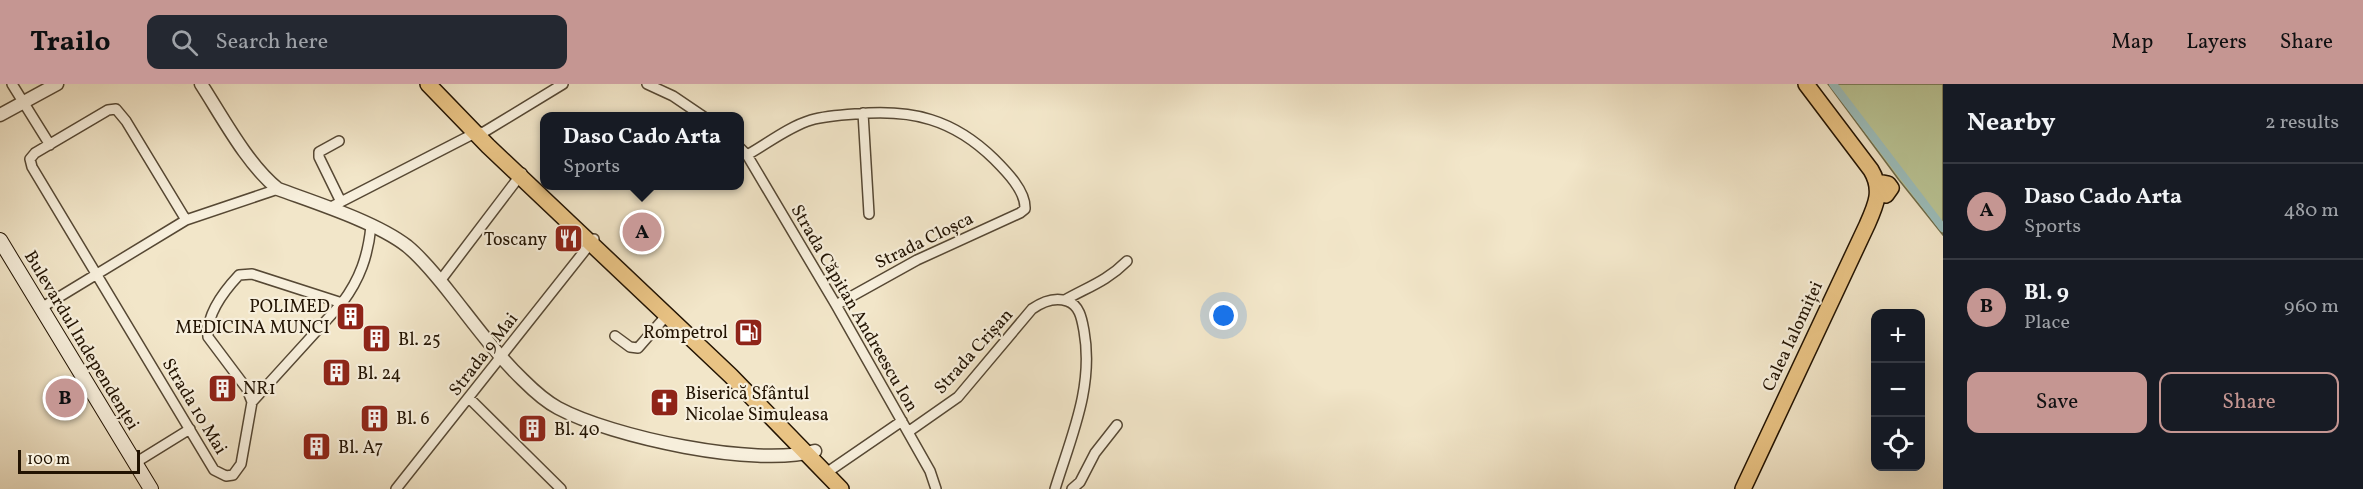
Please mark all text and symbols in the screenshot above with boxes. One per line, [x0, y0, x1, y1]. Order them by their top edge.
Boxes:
search box [147, 15, 567, 69]
text: Trailo [30, 23, 111, 62]
icon: search [168, 26, 201, 59]
text: Search here [216, 27, 328, 58]
text: Map [2111, 28, 2153, 57]
text: Layers [2186, 28, 2247, 57]
text: Share [2280, 28, 2333, 57]
text: Nearby [1967, 105, 2056, 141]
text: 2 results [2265, 109, 2339, 137]
popup [540, 112, 744, 190]
text: Daso Cado Arta [563, 122, 721, 153]
text: Sports [563, 153, 620, 181]
text: Daso Cado Arta [2024, 182, 2182, 213]
text: A [1979, 197, 1994, 225]
text: 480 m [2284, 197, 2339, 225]
street label: Strada Căpitan Andreescu Ion [784, 200, 924, 417]
street label: Strada Cloșca [871, 207, 978, 276]
pin: A [622, 210, 662, 254]
text: Sports [2024, 213, 2081, 241]
restaurant icon: Toscany [552, 223, 584, 255]
place label: Toscany [484, 228, 547, 253]
street label: Bulevardul Independenței [20, 246, 144, 434]
street label: Calea Ialomiței [1757, 277, 1830, 396]
text: Bl. 9 [2024, 278, 2069, 309]
text: B [1980, 293, 1993, 321]
text: 960 m [2284, 293, 2339, 321]
place label: POLIMED MEDICINA MUNCI [175, 295, 330, 341]
building icon: POLIMED MEDICINA MUNCI [335, 300, 367, 332]
your location [1209, 301, 1238, 330]
street label: Strada Crișan [929, 303, 1020, 400]
street label: Strada 9 Mai [444, 308, 525, 402]
map controls [1871, 309, 1925, 471]
button: + [1871, 309, 1925, 363]
text: Place [2024, 309, 2070, 337]
fuel station icon: Rompetrol [733, 316, 765, 348]
place label: Rompetrol [643, 321, 728, 346]
building icon: Bl. 25 [361, 323, 393, 355]
place label: Bl. 25 [398, 328, 441, 353]
street label: Strada 10 Mai [155, 354, 232, 460]
building icon: Bl. 24 [320, 357, 352, 389]
place label: Bl. 24 [357, 362, 401, 387]
button: − [1871, 363, 1925, 417]
building icon: NR1 [206, 372, 238, 404]
button: Save [1967, 372, 2147, 433]
button: Share [2159, 372, 2339, 433]
pin: B [46, 376, 84, 420]
place label: NR1 [243, 377, 276, 402]
place label: Biserică Sfântul Nicolae Simuleasa [685, 382, 829, 428]
church icon: Biserică Sfântul Nicolae Simuleasa [648, 387, 680, 419]
building icon: Bl. 6 [359, 402, 391, 434]
place label: Bl. 6 [396, 407, 430, 432]
building icon: Bl. 40 [517, 413, 549, 445]
button: locate [1871, 417, 1925, 471]
place label: Bl. 40 [554, 418, 600, 443]
building icon: Bl. A7 [301, 431, 333, 463]
place label: Bl. A7 [338, 436, 383, 461]
scale bar [18, 447, 140, 474]
text: 100 m [27, 449, 70, 471]

